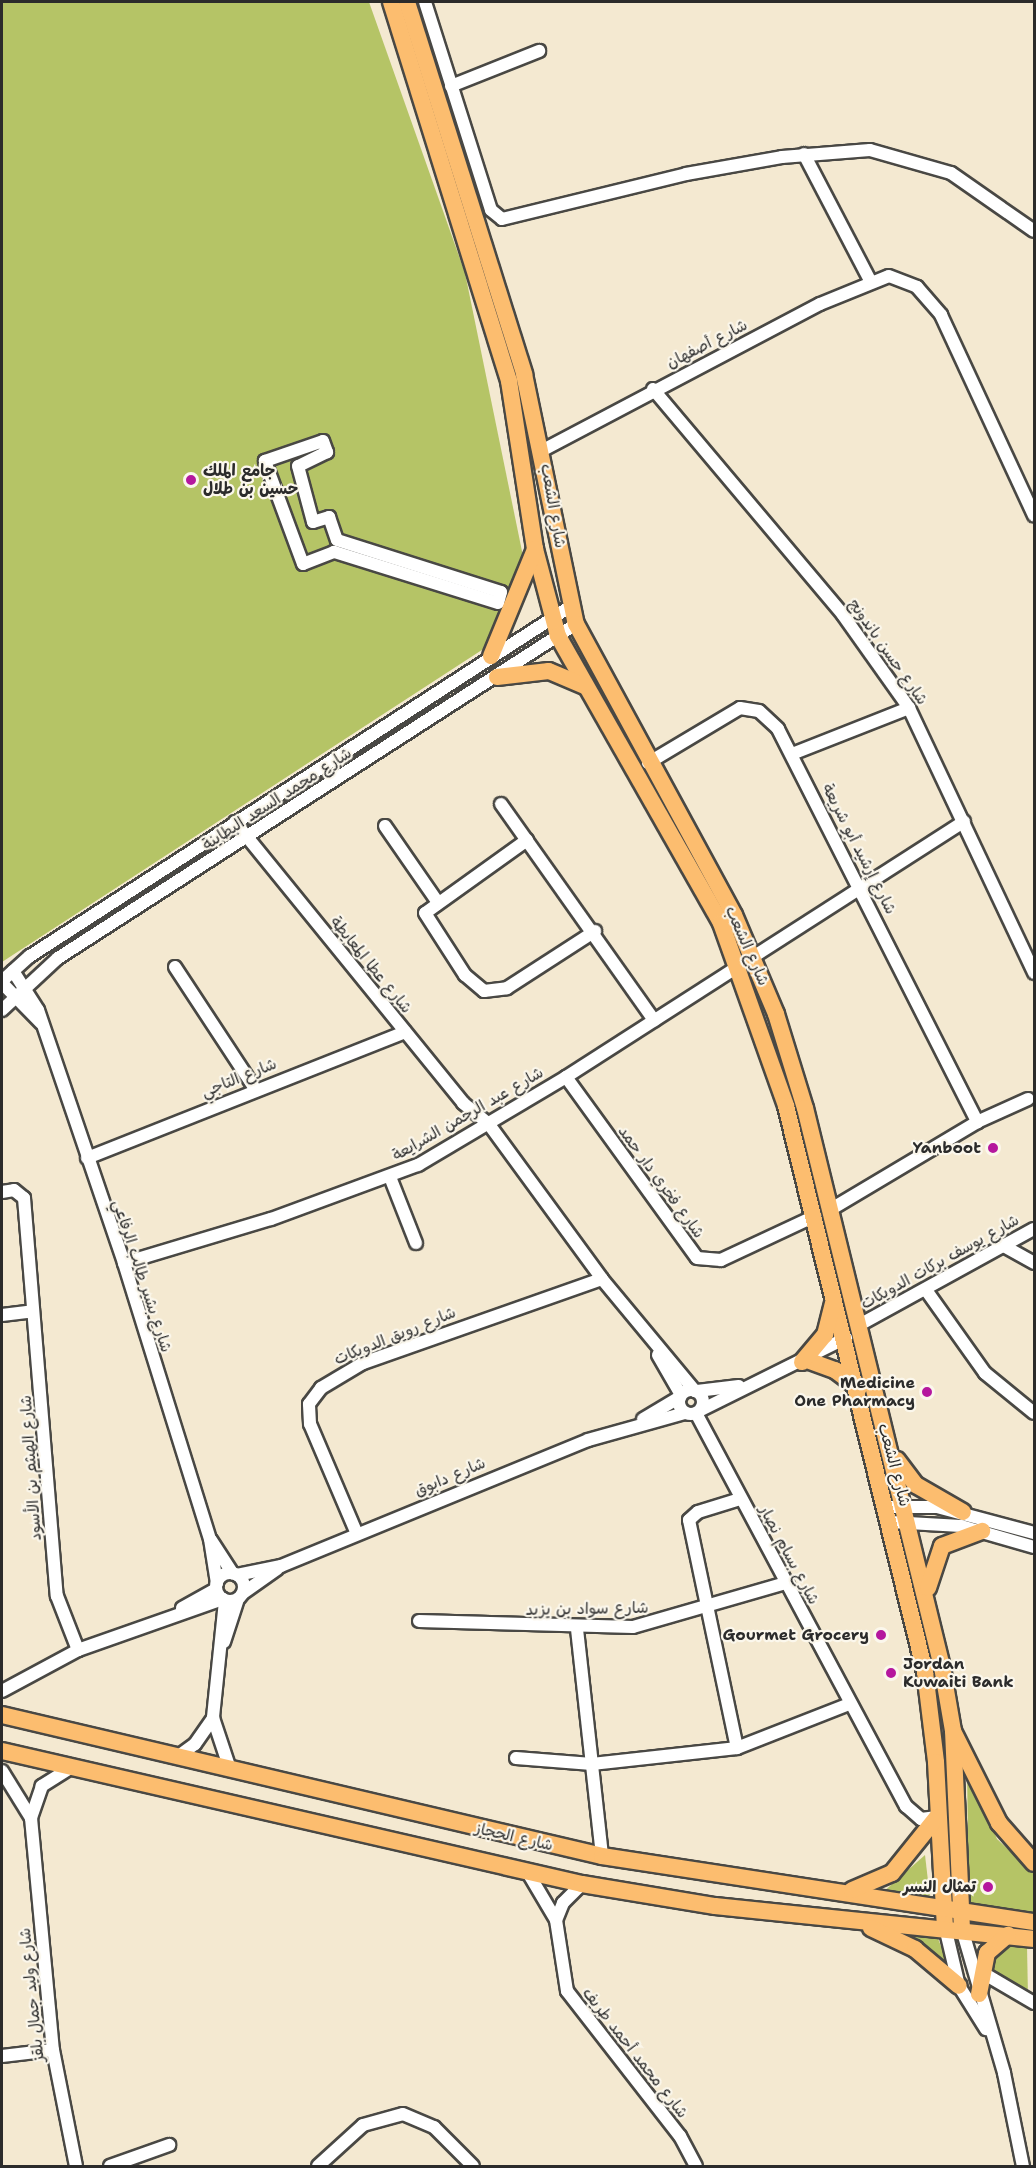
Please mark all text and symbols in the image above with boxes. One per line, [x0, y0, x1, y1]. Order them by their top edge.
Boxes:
street label: شارع أصفهان [663, 315, 751, 373]
place label: جامع الملك حسين بن طلال [203, 461, 298, 499]
street label: شارع الشعب [536, 462, 570, 550]
marker: جامع الملك حسين بن طلال [184, 473, 198, 487]
street label: شارع حسن باندونج [844, 595, 932, 709]
street label: شارع محمد السعد البطاينة [199, 744, 355, 854]
street label: شارع إرشيد أبو شريعة [818, 781, 900, 917]
street label: شارع الشعب [721, 903, 773, 989]
street label: شارع عطا المعايطة [326, 913, 416, 1017]
street label: شارع التاجي [198, 1054, 280, 1102]
street label: شارع عبد الرحمن الشرايعة [389, 1063, 547, 1165]
street label: شارع فخري دار حمد [614, 1122, 708, 1242]
place label: Yanboot [913, 1138, 981, 1158]
marker: Yanboot [986, 1141, 1000, 1155]
street label: شارع بشير طالب الرفاعي [108, 1197, 176, 1355]
street label: شارع يوسف بركات الدويكات [857, 1210, 1023, 1314]
street label: شارع رويق الدويكات [331, 1303, 459, 1369]
place label: Medicine One Pharmacy [794, 1373, 915, 1411]
marker: Medicine One Pharmacy [920, 1385, 934, 1399]
street label: شارع الهيثم بن الأسود [16, 1395, 46, 1541]
street label: شارع الشعب [874, 1421, 914, 1509]
street label: شارع دابوق [412, 1453, 488, 1501]
street label: شارع بسام نصار [755, 1502, 823, 1608]
street label: شارع سواد بن يزيد [525, 1598, 649, 1620]
place label: Gourmet Grocery [723, 1625, 869, 1645]
marker: Gourmet Grocery [874, 1628, 888, 1642]
place label: Jordan Kuwaiti Bank [903, 1654, 1014, 1692]
marker: Jordan Kuwaiti Bank [884, 1666, 898, 1680]
street label: شارع الحجاز [473, 1819, 555, 1855]
place label: تمثال النسر [903, 1877, 976, 1897]
marker: تمثال النسر [981, 1880, 995, 1894]
street label: شارع وليد جمال بلقز [15, 1927, 49, 2063]
street label: شارع محمد أحمد طريف [578, 1984, 692, 2122]

